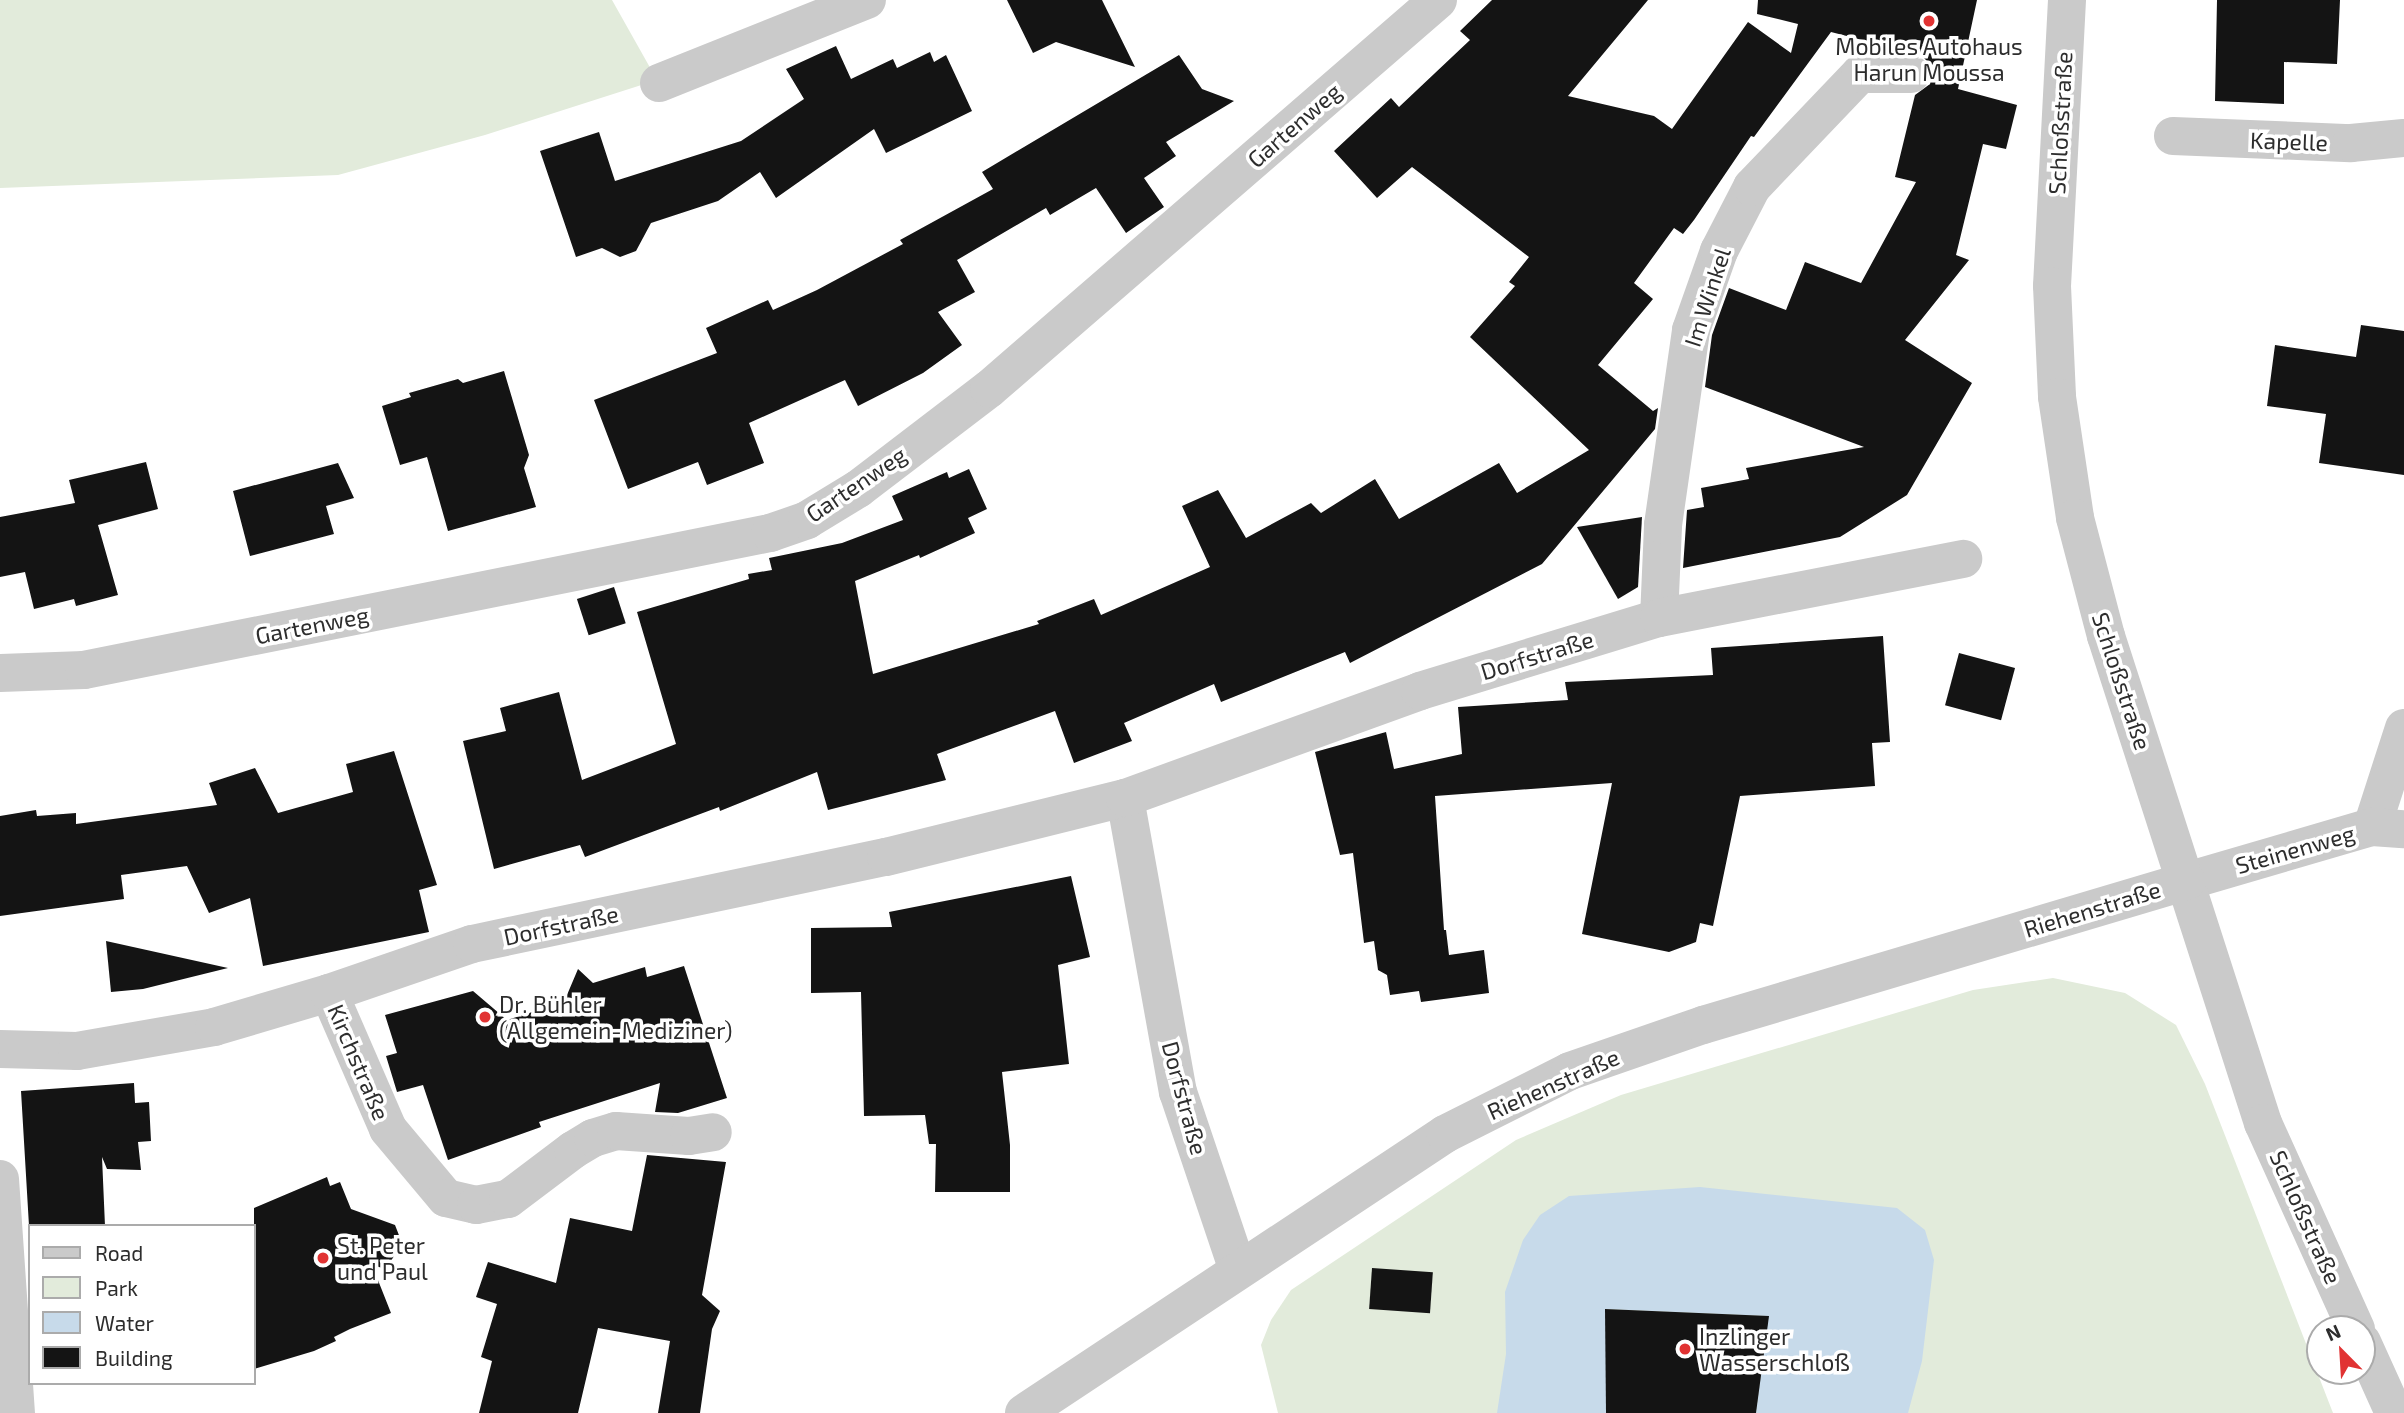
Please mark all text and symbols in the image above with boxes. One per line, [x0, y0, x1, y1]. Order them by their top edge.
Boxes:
marker: Mobiles Autohaus Harun Moussa [1921, 13, 1937, 29]
place label: Mobiles Autohaus Harun Moussa [1835, 32, 2023, 86]
street label: Schloßstraße [2042, 51, 2078, 195]
street label: Gartenweg [1242, 77, 1346, 173]
street label: Kapelle [2250, 126, 2328, 156]
street label: Im Winkel [1678, 244, 1736, 350]
street label: Gartenweg [801, 440, 911, 528]
street label: Gartenweg [253, 600, 371, 650]
street label: Schloßstraße [2087, 609, 2157, 753]
street label: Dorfstraße [1477, 625, 1597, 685]
street label: Steinenweg [2232, 819, 2358, 879]
street label: Riehenstraße [2020, 875, 2164, 943]
street label: Dorfstraße [501, 899, 621, 951]
place label: Dr. Bühler (Allgemein-Mediziner) [499, 990, 733, 1044]
street label: Kirchstraße [322, 1000, 396, 1124]
marker: Dr. Bühler (Allgemein-Mediziner) [477, 1009, 493, 1025]
street label: Dorfstraße [1157, 1038, 1213, 1158]
street label: Riehenstraße [1483, 1043, 1623, 1125]
street label: Schloßstraße [2264, 1146, 2348, 1288]
legend [28, 1224, 256, 1385]
place label: St. Peter und Paul [337, 1231, 428, 1285]
text: Road [95, 1240, 143, 1265]
marker: St. Peter und Paul [315, 1250, 331, 1266]
text: Park [95, 1275, 138, 1300]
text: Water [95, 1310, 154, 1335]
north arrow [2306, 1315, 2376, 1385]
text: N [2322, 1319, 2344, 1345]
place label: Inzlinger Wasserschloß [1699, 1322, 1850, 1376]
marker: Inzlinger Wasserschloß [1677, 1341, 1693, 1357]
text: Building [95, 1345, 173, 1370]

